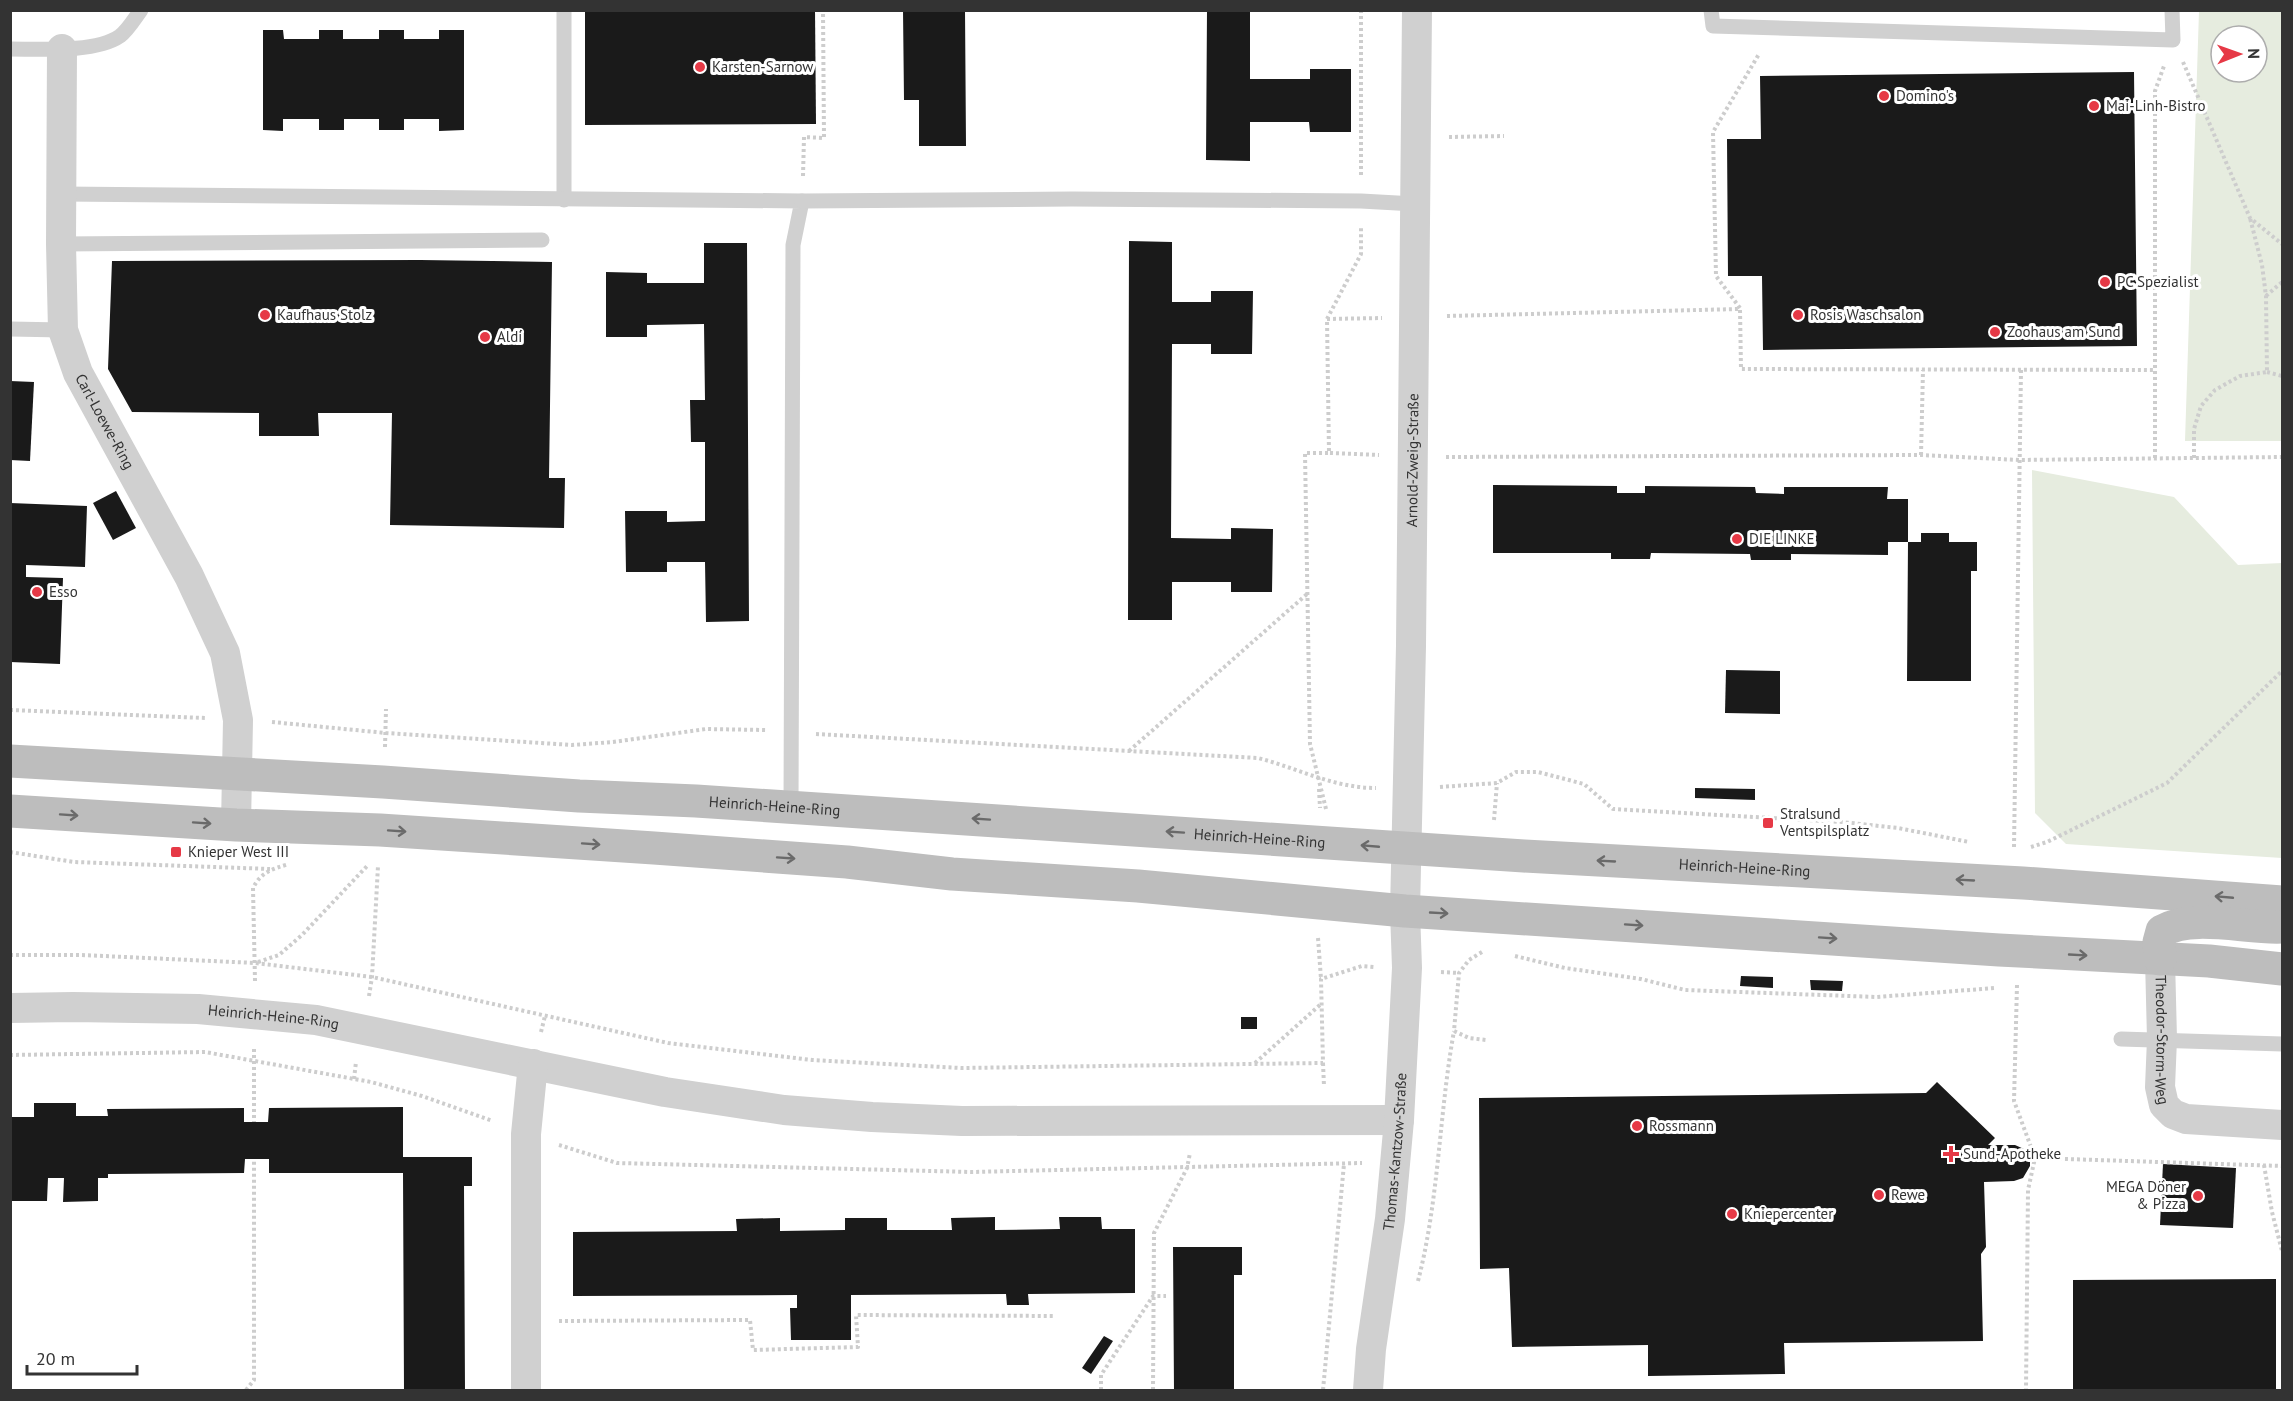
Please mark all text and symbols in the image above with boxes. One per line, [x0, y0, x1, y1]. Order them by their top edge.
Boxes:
north arrow [2209, 24, 2269, 84]
text: N [2244, 48, 2264, 59]
place label: Karsten-Sarnow [712, 57, 813, 76]
marker: Karsten-Sarnow [693, 60, 707, 74]
place label: Domino's [1896, 86, 1954, 105]
marker: Domino's [1877, 89, 1891, 103]
place label: Mai-Linh-Bistro [2106, 96, 2206, 115]
marker: Mai-Linh-Bistro [2087, 99, 2101, 113]
place label: PC Spezialist [2117, 272, 2199, 291]
marker: PC Spezialist [2098, 275, 2112, 289]
place label: Kaufhaus Stolz [277, 305, 372, 324]
place label: Rosis Waschsalon [1810, 305, 1922, 324]
marker: Kaufhaus Stolz [258, 308, 272, 322]
marker: Rosis Waschsalon [1791, 308, 1805, 322]
place label: Zoohaus am Sund [2007, 322, 2121, 341]
marker: Zoohaus am Sund [1988, 325, 2002, 339]
place label: Aldi [497, 327, 522, 346]
marker: Aldi [478, 330, 492, 344]
street label: Carl-Loewe-Ring [71, 370, 139, 473]
street label: Arnold-Zweig-Straße [1402, 393, 1422, 527]
place label: DIE LINKE [1749, 529, 1815, 548]
marker: DIE LINKE [1730, 532, 1744, 546]
place label: Esso [49, 582, 78, 601]
marker: Esso [30, 585, 44, 599]
street label: Heinrich-Heine-Ring [708, 792, 841, 820]
place label: Stralsund Ventspilsplatz [1779, 804, 1869, 840]
one-way arrow [58, 809, 78, 820]
one-way arrow [971, 814, 991, 825]
marker: Stralsund Ventspilsplatz [1761, 816, 1775, 830]
one-way arrow [191, 818, 211, 829]
street label: Heinrich-Heine-Ring [1193, 824, 1326, 852]
one-way arrow [386, 826, 406, 837]
one-way arrow [1166, 827, 1186, 838]
one-way arrow [581, 838, 601, 849]
one-way arrow [1361, 840, 1380, 851]
place label: Knieper West III [188, 842, 289, 861]
marker: Knieper West III [169, 845, 183, 859]
one-way arrow [775, 853, 795, 864]
street label: Heinrich-Heine-Ring [1678, 854, 1811, 880]
one-way arrow [1597, 855, 1617, 866]
one-way arrow [1955, 874, 1975, 885]
one-way arrow [2215, 891, 2235, 902]
one-way arrow [1429, 908, 1449, 919]
one-way arrow [1623, 920, 1643, 931]
one-way arrow [1818, 933, 1838, 944]
one-way arrow [2067, 949, 2087, 960]
street label: Theodor-Storm-Weg [2151, 975, 2174, 1106]
street label: Heinrich-Heine-Ring [207, 1000, 341, 1034]
street label: Thomas-Kantzow-Straße [1378, 1072, 1410, 1232]
place label: Rossmann [1649, 1116, 1714, 1135]
marker: Rossmann [1630, 1119, 1644, 1133]
place label: Sund-Apotheke [1963, 1144, 2061, 1163]
marker: Sund-Apotheke [1944, 1147, 1958, 1161]
place label: MEGA Döner & Pizza [2106, 1177, 2186, 1213]
place label: Rewe [1891, 1185, 1925, 1204]
marker: Rewe [1872, 1188, 1886, 1202]
marker: MEGA Döner & Pizza [2191, 1189, 2205, 1203]
place label: Kniepercenter [1744, 1204, 1833, 1223]
marker: Kniepercenter [1725, 1207, 1739, 1221]
scale bar [27, 1338, 136, 1376]
text: 20 m [36, 1347, 75, 1370]

